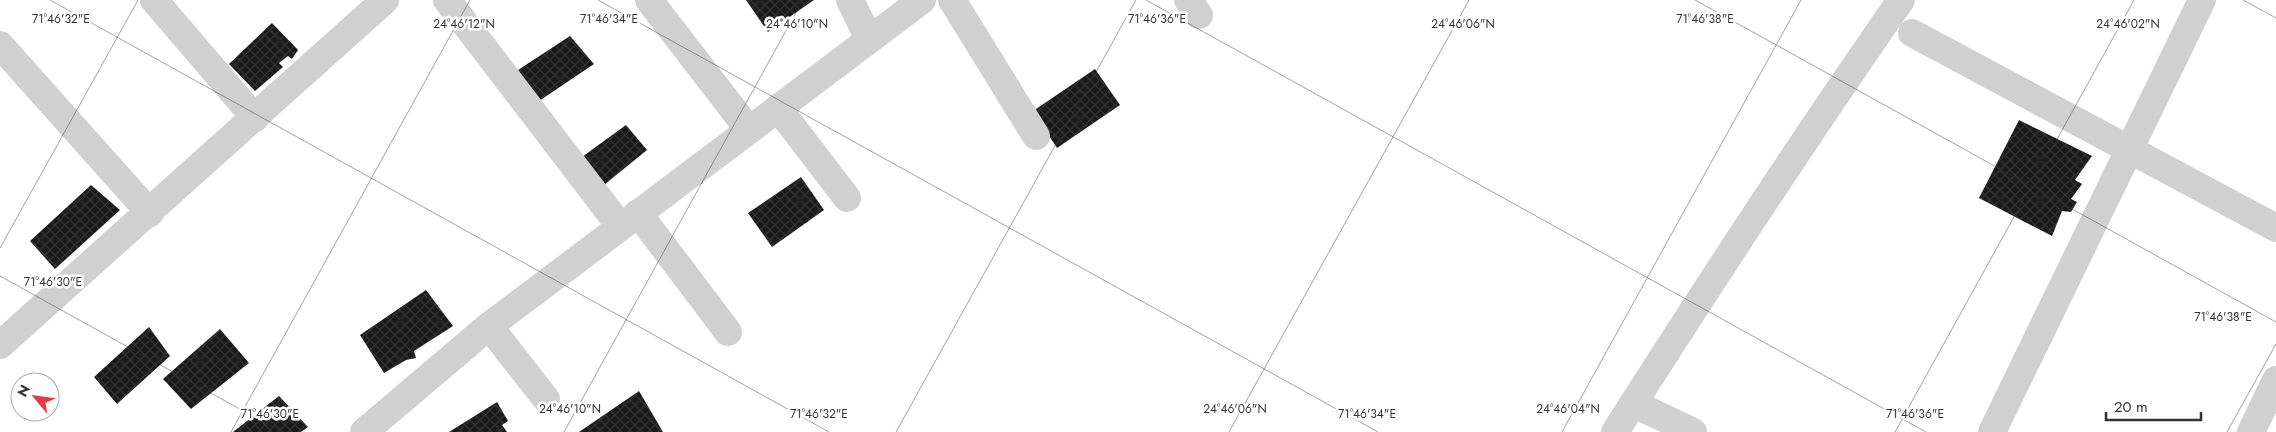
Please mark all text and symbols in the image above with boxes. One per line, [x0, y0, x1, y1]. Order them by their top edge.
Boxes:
text: 71°46'32"E [32, 10, 90, 28]
text: 71°46'34"E [580, 10, 638, 28]
text: 71°46'36"E [1128, 10, 1186, 28]
text: 71°46'38"E [1676, 10, 1734, 28]
text: 24°46'12"N [433, 15, 495, 33]
text: 24°46'10"N [766, 15, 828, 33]
text: 24°46'06"N [1431, 15, 1495, 33]
text: 24°46'02"N [2096, 15, 2160, 33]
text: 71°46'30"E [24, 273, 82, 291]
text: 71°46'38"E [2194, 308, 2252, 326]
north arrow [10, 372, 60, 422]
text: N [12, 381, 35, 400]
scale bar [2106, 390, 2201, 422]
text: 20 m [2114, 396, 2148, 418]
text: 24°46'10"N [539, 400, 601, 418]
text: 24°46'06"N [1203, 400, 1267, 418]
text: 24°46'04"N [1536, 400, 1600, 418]
text: 71°46'30"E [241, 405, 299, 423]
text: 71°46'32"E [790, 405, 848, 423]
text: 71°46'34"E [1338, 405, 1396, 423]
text: 71°46'36"E [1886, 405, 1944, 423]

